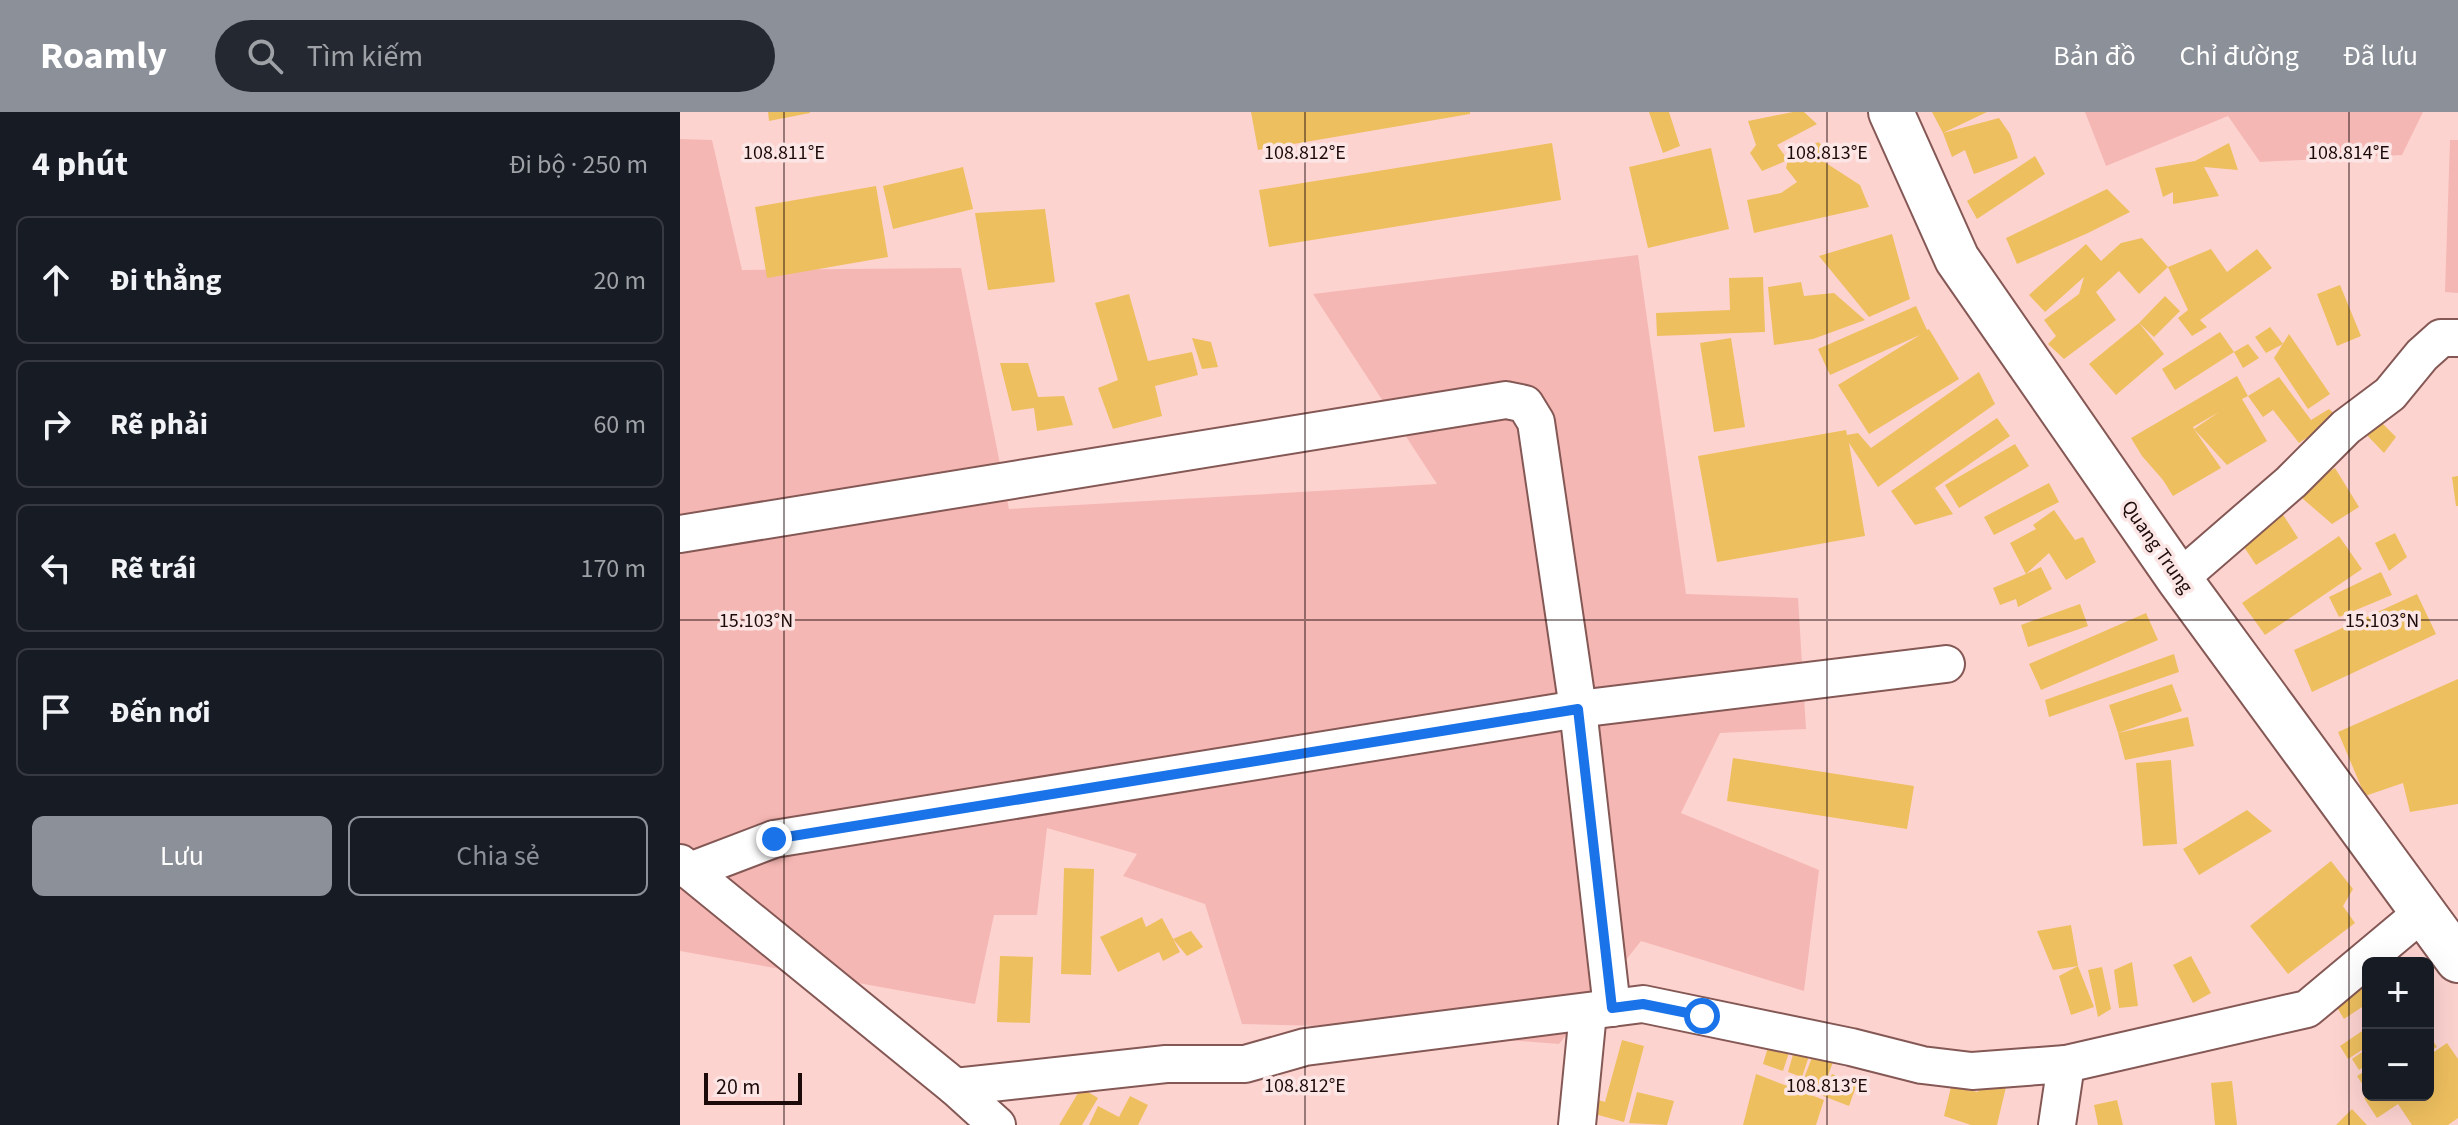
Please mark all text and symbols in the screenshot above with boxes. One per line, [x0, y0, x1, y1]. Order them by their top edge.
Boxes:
search box [215, 20, 775, 92]
text: Roamly [40, 29, 167, 83]
icon: search [243, 34, 287, 78]
text: Tìm kiếm [307, 35, 423, 78]
text: Bản đồ [2053, 36, 2136, 76]
text: Chỉ đường [2180, 36, 2299, 76]
text: Đã lưu [2343, 36, 2418, 76]
text: 108.811°E [743, 139, 825, 167]
text: 108.812°E [1264, 139, 1346, 167]
text: 108.813°E [1786, 139, 1868, 167]
text: 108.814°E [2308, 139, 2390, 167]
text: 4 phút [32, 140, 128, 189]
text: Đi bộ · 250 m [509, 146, 648, 183]
icon: ahead [34, 258, 78, 302]
text: Đi thẳng [110, 259, 222, 302]
text: 20 m [593, 262, 646, 299]
icon: right [34, 402, 78, 446]
text: Rẽ phải [110, 403, 208, 446]
text: 60 m [593, 406, 646, 443]
street label: Quang Trung [2115, 495, 2199, 599]
icon: left [34, 546, 78, 590]
text: Rẽ trái [110, 547, 196, 590]
text: 170 m [580, 550, 646, 587]
text: 15.103°N [719, 607, 793, 635]
text: 15.103°N [2345, 607, 2419, 635]
icon: arrive [34, 690, 78, 734]
text: Đến nơi [110, 691, 210, 734]
button: Lưu [32, 816, 332, 896]
button: Chia sẻ [348, 816, 648, 896]
route end [756, 821, 792, 857]
map controls [2362, 957, 2434, 1101]
button: + [2362, 957, 2434, 1029]
route start [1684, 998, 1720, 1034]
button: − [2362, 1029, 2434, 1101]
scale bar [704, 1069, 802, 1105]
text: 20 m [716, 1071, 761, 1103]
text: 108.812°E [1264, 1072, 1346, 1100]
text: 108.813°E [1786, 1072, 1868, 1100]

